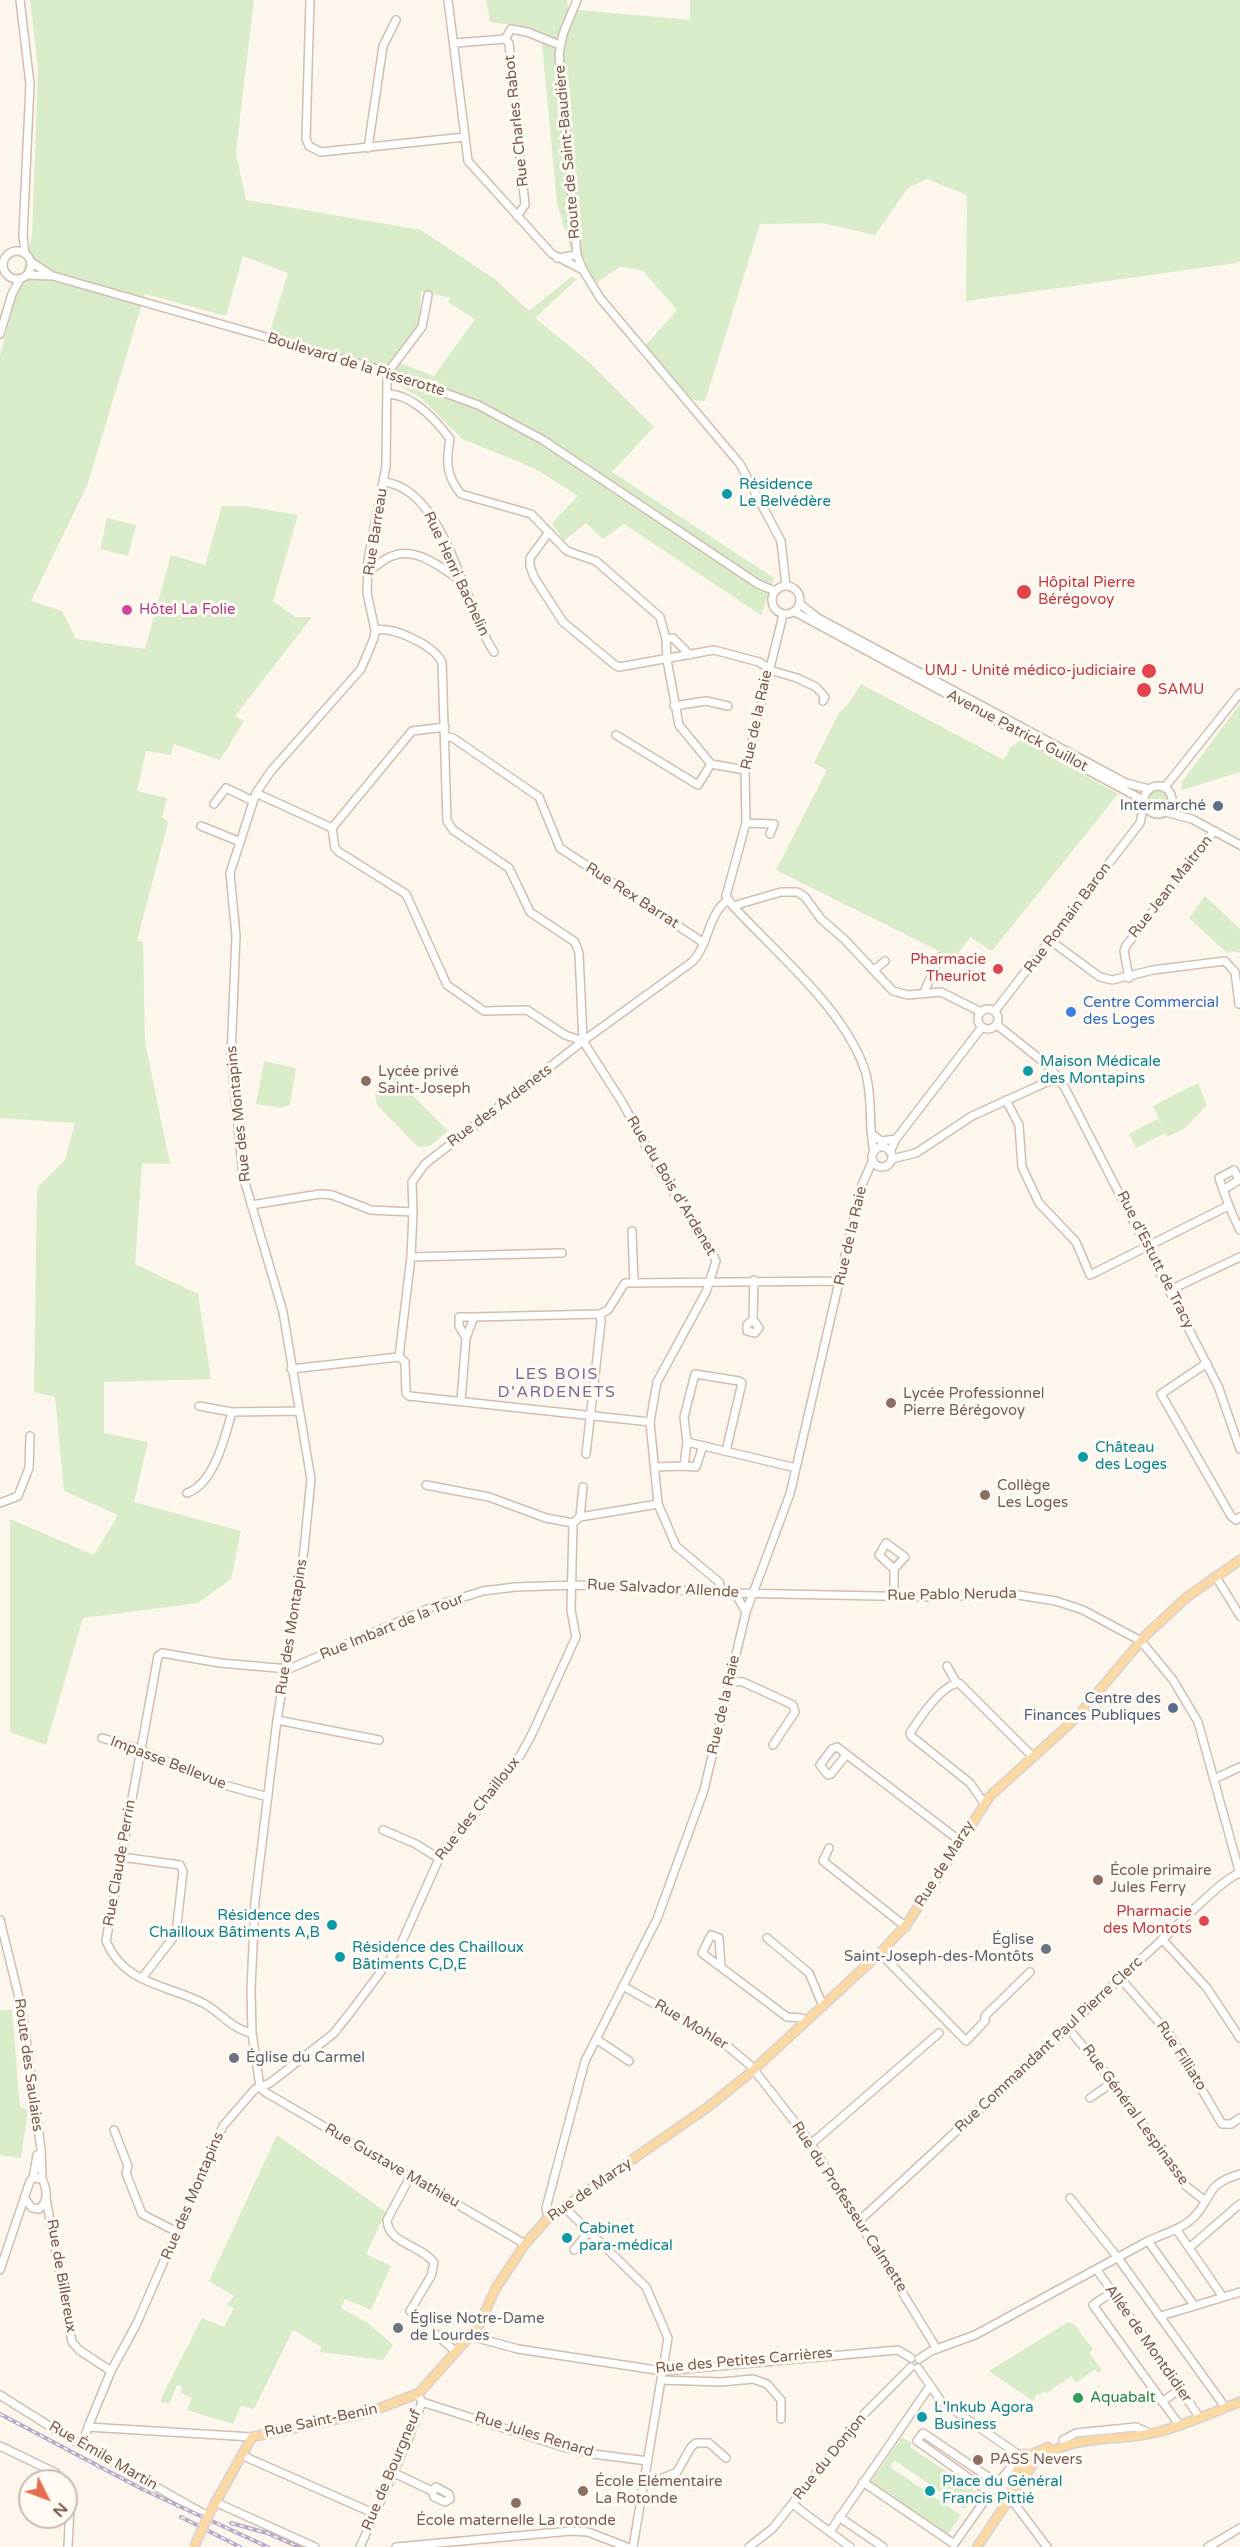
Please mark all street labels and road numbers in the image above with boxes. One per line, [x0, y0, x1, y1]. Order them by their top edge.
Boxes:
street label: Rue Charles Rabot [501, 54, 533, 188]
street label: Route de Saint-Baudière [551, 64, 585, 240]
street label: Boulevard de la Pisserotte [265, 329, 447, 401]
street label: Rue Barreau [360, 487, 392, 577]
street label: Rue Henri Bachelin [419, 509, 493, 639]
street label: Rue de la Raie [738, 669, 776, 771]
street label: Avenue Patrick Guillot [943, 686, 1091, 776]
street label: Rue Jean Maitron [1125, 832, 1217, 942]
street label: Rue Rex Barrat [582, 859, 682, 933]
street label: Rue Romain Baron [1021, 859, 1115, 977]
street label: Rue des Montapins [223, 1045, 255, 1183]
street label: Rue des Ardenets [444, 1061, 556, 1151]
street label: Rue du Bois d'Ardenet [622, 1113, 720, 1259]
street label: Rue de la Raie [831, 1185, 871, 1287]
street label: Rue d'Estutt de Tracy [1112, 1188, 1198, 1332]
street label: Rue des Montapins [272, 1558, 312, 1696]
street label: Rue Salvador Allende [586, 1576, 740, 1602]
street label: Rue Pablo Neruda [887, 1585, 1017, 1605]
street label: Rue Imbart de la Tour [317, 1590, 467, 1664]
street label: Rue de la Raie [704, 1654, 744, 1756]
street label: Impasse Bellevue [107, 1733, 229, 1793]
street label: Rue des Chailloux [432, 1754, 524, 1864]
street label: Rue Claude Perrin [100, 1798, 140, 1928]
street label: Rue de Marzy [911, 1818, 979, 1910]
street label: Rue Commandant Paul Pierre Clerc [951, 1953, 1147, 2137]
street label: Rue Mohler [651, 1996, 731, 2054]
street label: Route des Saulaies [10, 1997, 46, 2133]
street label: Rue Filliato [1152, 2018, 1210, 2094]
street label: Rue Général Lespinasse [1078, 2041, 1192, 2189]
street label: Rue du Professeur Calmette [787, 2118, 911, 2296]
street label: Rue Gustave Mathieu [321, 2120, 463, 2212]
street label: Rue des Montapins [158, 2129, 228, 2263]
street label: Rue de Marzy [545, 2154, 635, 2226]
street label: Rue de Billereux [42, 2218, 80, 2334]
street label: Allée de Montdidier [1101, 2282, 1195, 2406]
street label: Rue des Petites Carrières [655, 2344, 833, 2378]
street label: Rue Saint-Benin [263, 2400, 379, 2442]
street label: Rue de Bourgneuf [358, 2407, 426, 2533]
street label: Rue Jules Renard [472, 2408, 596, 2462]
street label: Rue du Donjon [790, 2410, 870, 2504]
street label: Rue Émile Martin [45, 2418, 161, 2494]

